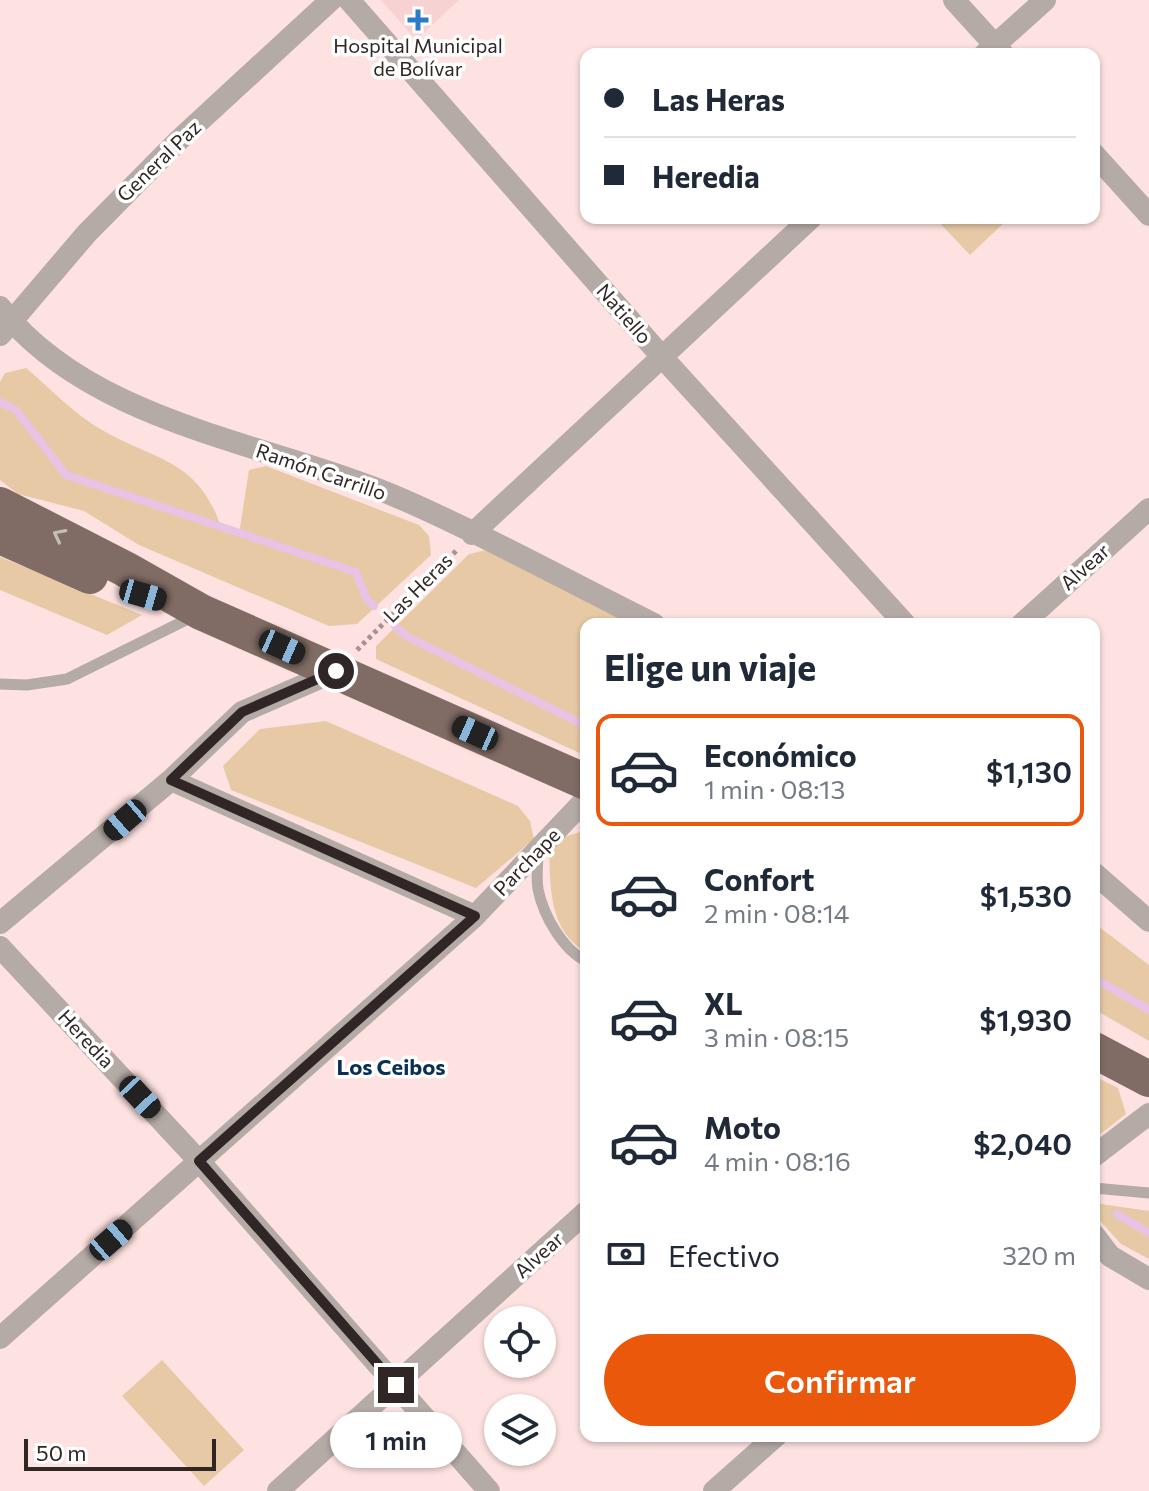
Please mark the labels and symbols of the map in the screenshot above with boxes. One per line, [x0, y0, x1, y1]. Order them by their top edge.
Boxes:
marker: Hospital Municipal de Bolívar [407, 9, 429, 31]
place label: Hospital Municipal de Bolívar [333, 33, 503, 80]
street label: General Paz [111, 114, 205, 206]
street label: Natiello [592, 278, 657, 348]
street label: Ramón Carrillo [253, 438, 389, 505]
one-way arrow [53, 529, 68, 545]
street label: Alvear [1055, 538, 1114, 595]
street label: Las Heras [378, 548, 457, 627]
car [117, 577, 169, 613]
car [255, 626, 309, 668]
route start [318, 653, 354, 689]
car [448, 712, 502, 754]
car [99, 795, 151, 845]
street label: Parchape [488, 822, 564, 900]
street label: Heredia [54, 1004, 120, 1072]
district label: Los Ceibos [336, 1053, 446, 1080]
car [115, 1071, 165, 1123]
car [85, 1215, 137, 1265]
street label: Alvear [509, 1226, 568, 1283]
route end [378, 1367, 414, 1403]
callout: 1 min [330, 1413, 462, 1469]
scale bar [24, 1435, 216, 1471]

